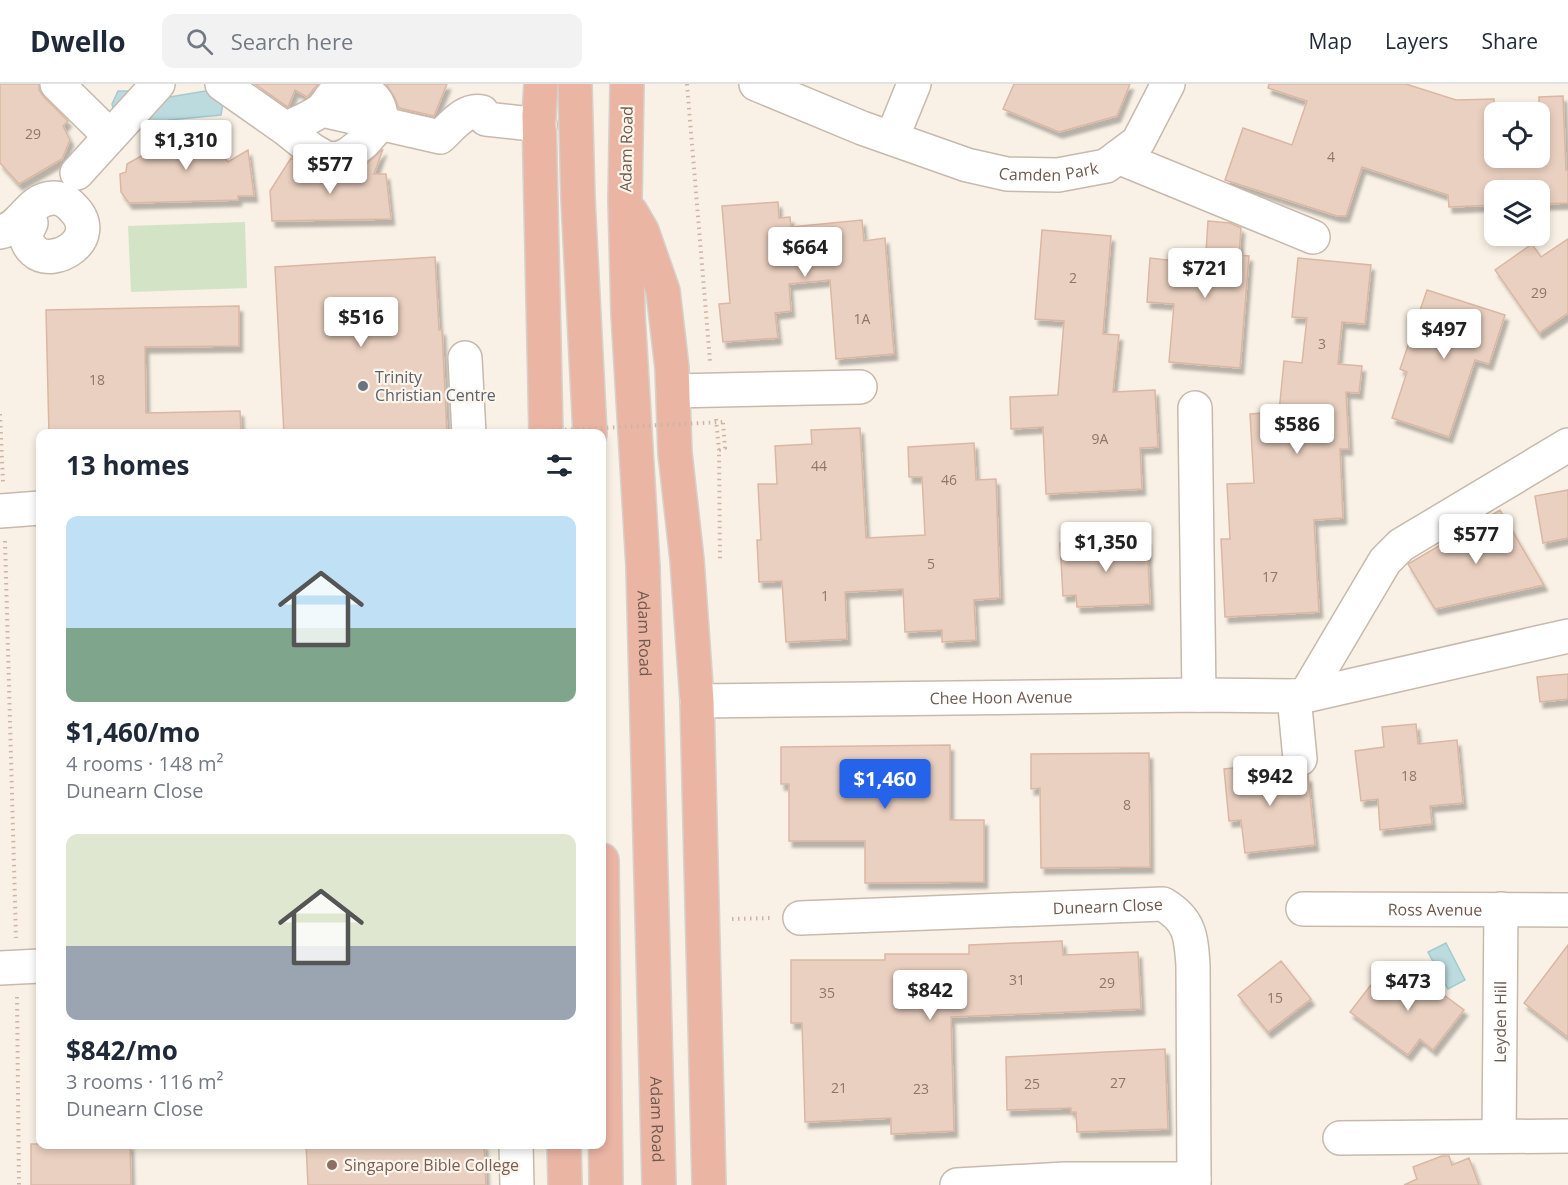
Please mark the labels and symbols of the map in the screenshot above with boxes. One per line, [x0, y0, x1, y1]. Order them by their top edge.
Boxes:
street label: Adam Road [614, 106, 638, 192]
pin: $1,310 [137, 120, 235, 171]
house number: 29 [25, 124, 41, 143]
pin: $577 [294, 144, 366, 195]
house number: 4 [1327, 147, 1335, 166]
street label: Camden Park [997, 157, 1101, 186]
pin: $664 [769, 227, 841, 278]
pin: $721 [1169, 248, 1241, 299]
house number: 2 [1069, 268, 1077, 287]
house number: 29 [1531, 283, 1547, 302]
pin: $516 [325, 297, 397, 348]
house number: 1A [854, 309, 871, 328]
pin: $497 [1408, 309, 1480, 360]
house number: 3 [1318, 334, 1326, 353]
place label: Trinity Christian Centre [375, 366, 496, 406]
house number: 18 [89, 370, 105, 389]
marker: Trinity Christian Centre [356, 379, 370, 393]
pin: $586 [1261, 404, 1333, 455]
house number: 9A [1092, 429, 1109, 448]
house number: 44 [811, 456, 827, 475]
house number: 46 [941, 470, 957, 489]
pin: $577 [1440, 514, 1512, 565]
pin: $1,350 [1057, 522, 1155, 573]
house number: 5 [927, 554, 935, 573]
house number: 17 [1262, 567, 1278, 586]
house number: 1 [821, 586, 829, 605]
street label: Adam Road [633, 590, 657, 677]
street label: Chee Hoon Avenue [929, 686, 1072, 709]
pin: $942 [1234, 756, 1306, 807]
pin: $1,460 [836, 759, 934, 810]
house number: 18 [1401, 766, 1417, 785]
house number: 8 [1123, 795, 1131, 814]
street label: Dunearn Close [1052, 893, 1163, 919]
street label: Ross Avenue [1388, 898, 1482, 921]
pin: $473 [1372, 961, 1444, 1012]
pin: $842 [894, 970, 966, 1021]
house number: 31 [1009, 970, 1025, 989]
house number: 29 [1099, 973, 1115, 992]
street label: Leyden Hill [1489, 981, 1511, 1063]
house number: 35 [819, 983, 835, 1002]
house number: 15 [1267, 988, 1283, 1007]
house number: 27 [1110, 1073, 1126, 1092]
house number: 25 [1024, 1074, 1040, 1093]
street label: Adam Road [645, 1076, 669, 1163]
house number: 21 [831, 1078, 847, 1097]
house number: 23 [913, 1079, 929, 1098]
place label: Singapore Bible College [344, 1154, 519, 1176]
marker: Singapore Bible College [325, 1158, 339, 1172]

